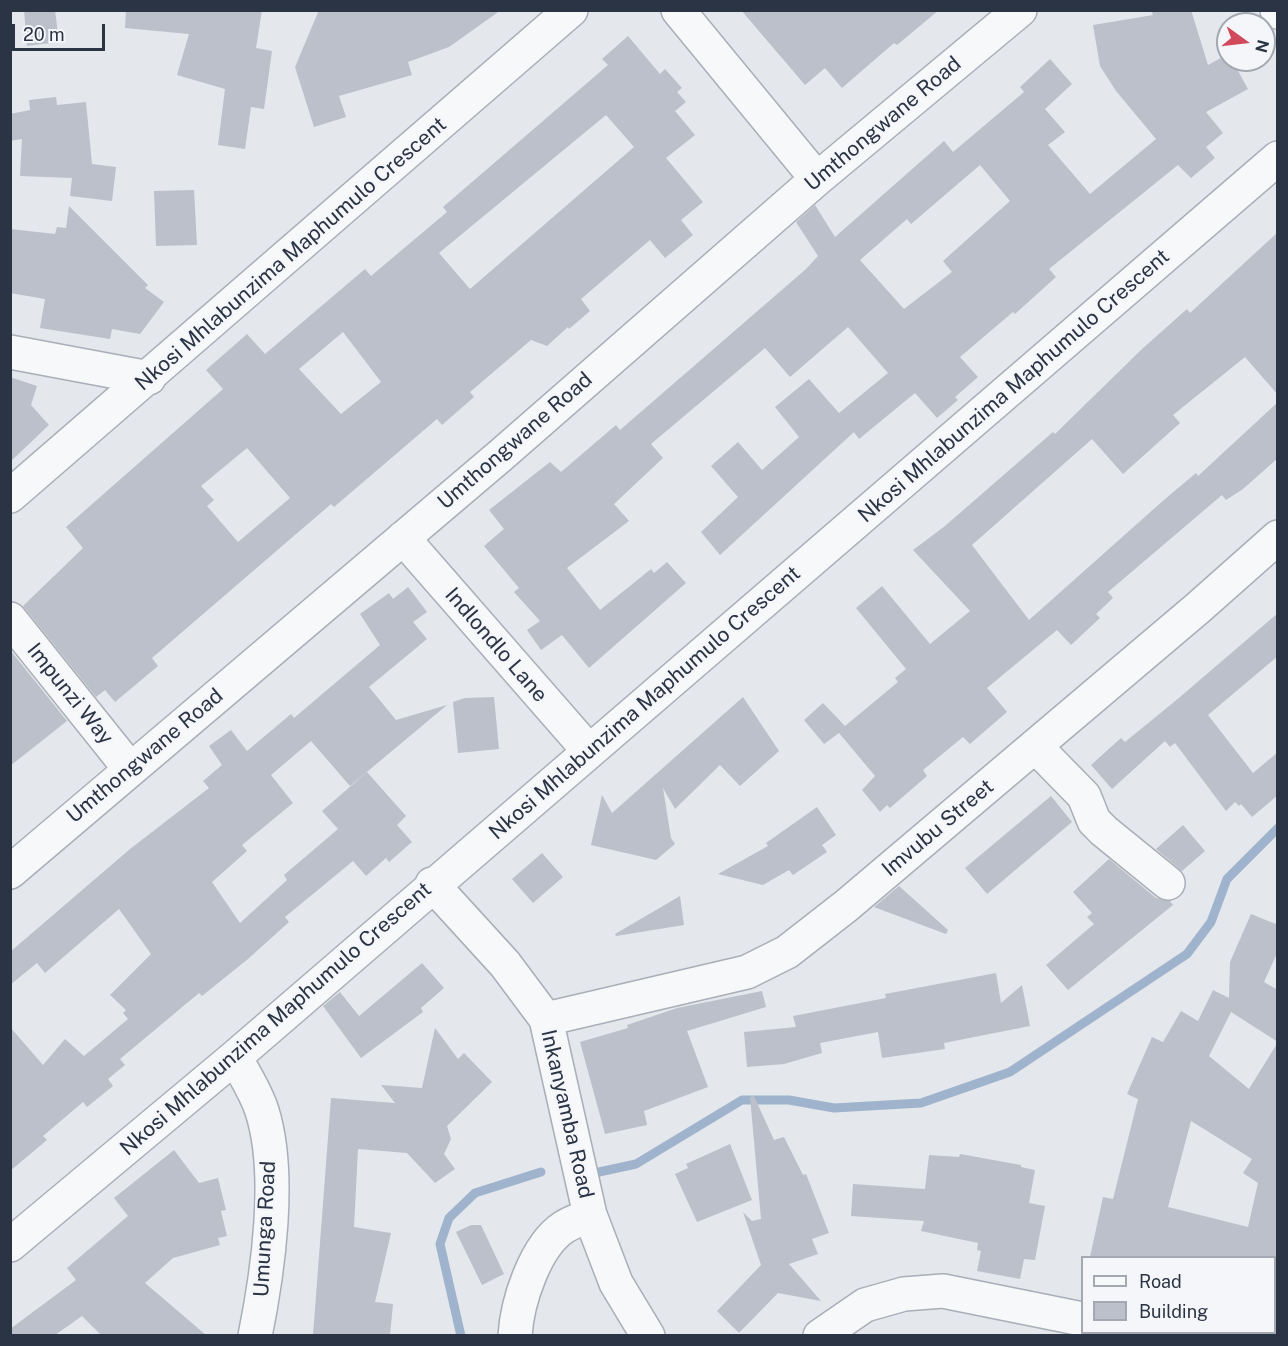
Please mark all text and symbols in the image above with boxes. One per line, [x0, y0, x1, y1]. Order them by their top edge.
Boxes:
scale bar [15, 12, 108, 50]
north arrow [1216, 12, 1276, 72]
text: 20 m [23, 24, 65, 45]
text: N [1251, 38, 1273, 55]
street label: Umthongwane Road [800, 51, 966, 197]
street label: Nkosi Mhlabunzima Maphumulo Crescent [130, 112, 452, 396]
street label: Nkosi Mhlabunzima Maphumulo Crescent [853, 244, 1175, 528]
street label: Umthongwane Road [433, 367, 597, 515]
street label: Nkosi Mhlabunzima Maphumulo Crescent [484, 561, 806, 845]
street label: Indlondlo Lane [439, 583, 553, 707]
street label: Impunzi Way [22, 638, 118, 750]
street label: Umthongwane Road [62, 683, 228, 829]
street label: Imvubu Street [877, 774, 999, 882]
street label: Nkosi Mhlabunzima Maphumulo Crescent [115, 877, 437, 1161]
street label: Inkanyamba Road [535, 1027, 599, 1201]
street label: Umunga Road [249, 1160, 281, 1298]
legend [1081, 1256, 1276, 1334]
text: Road [1139, 1271, 1182, 1292]
text: Building [1139, 1301, 1208, 1322]

